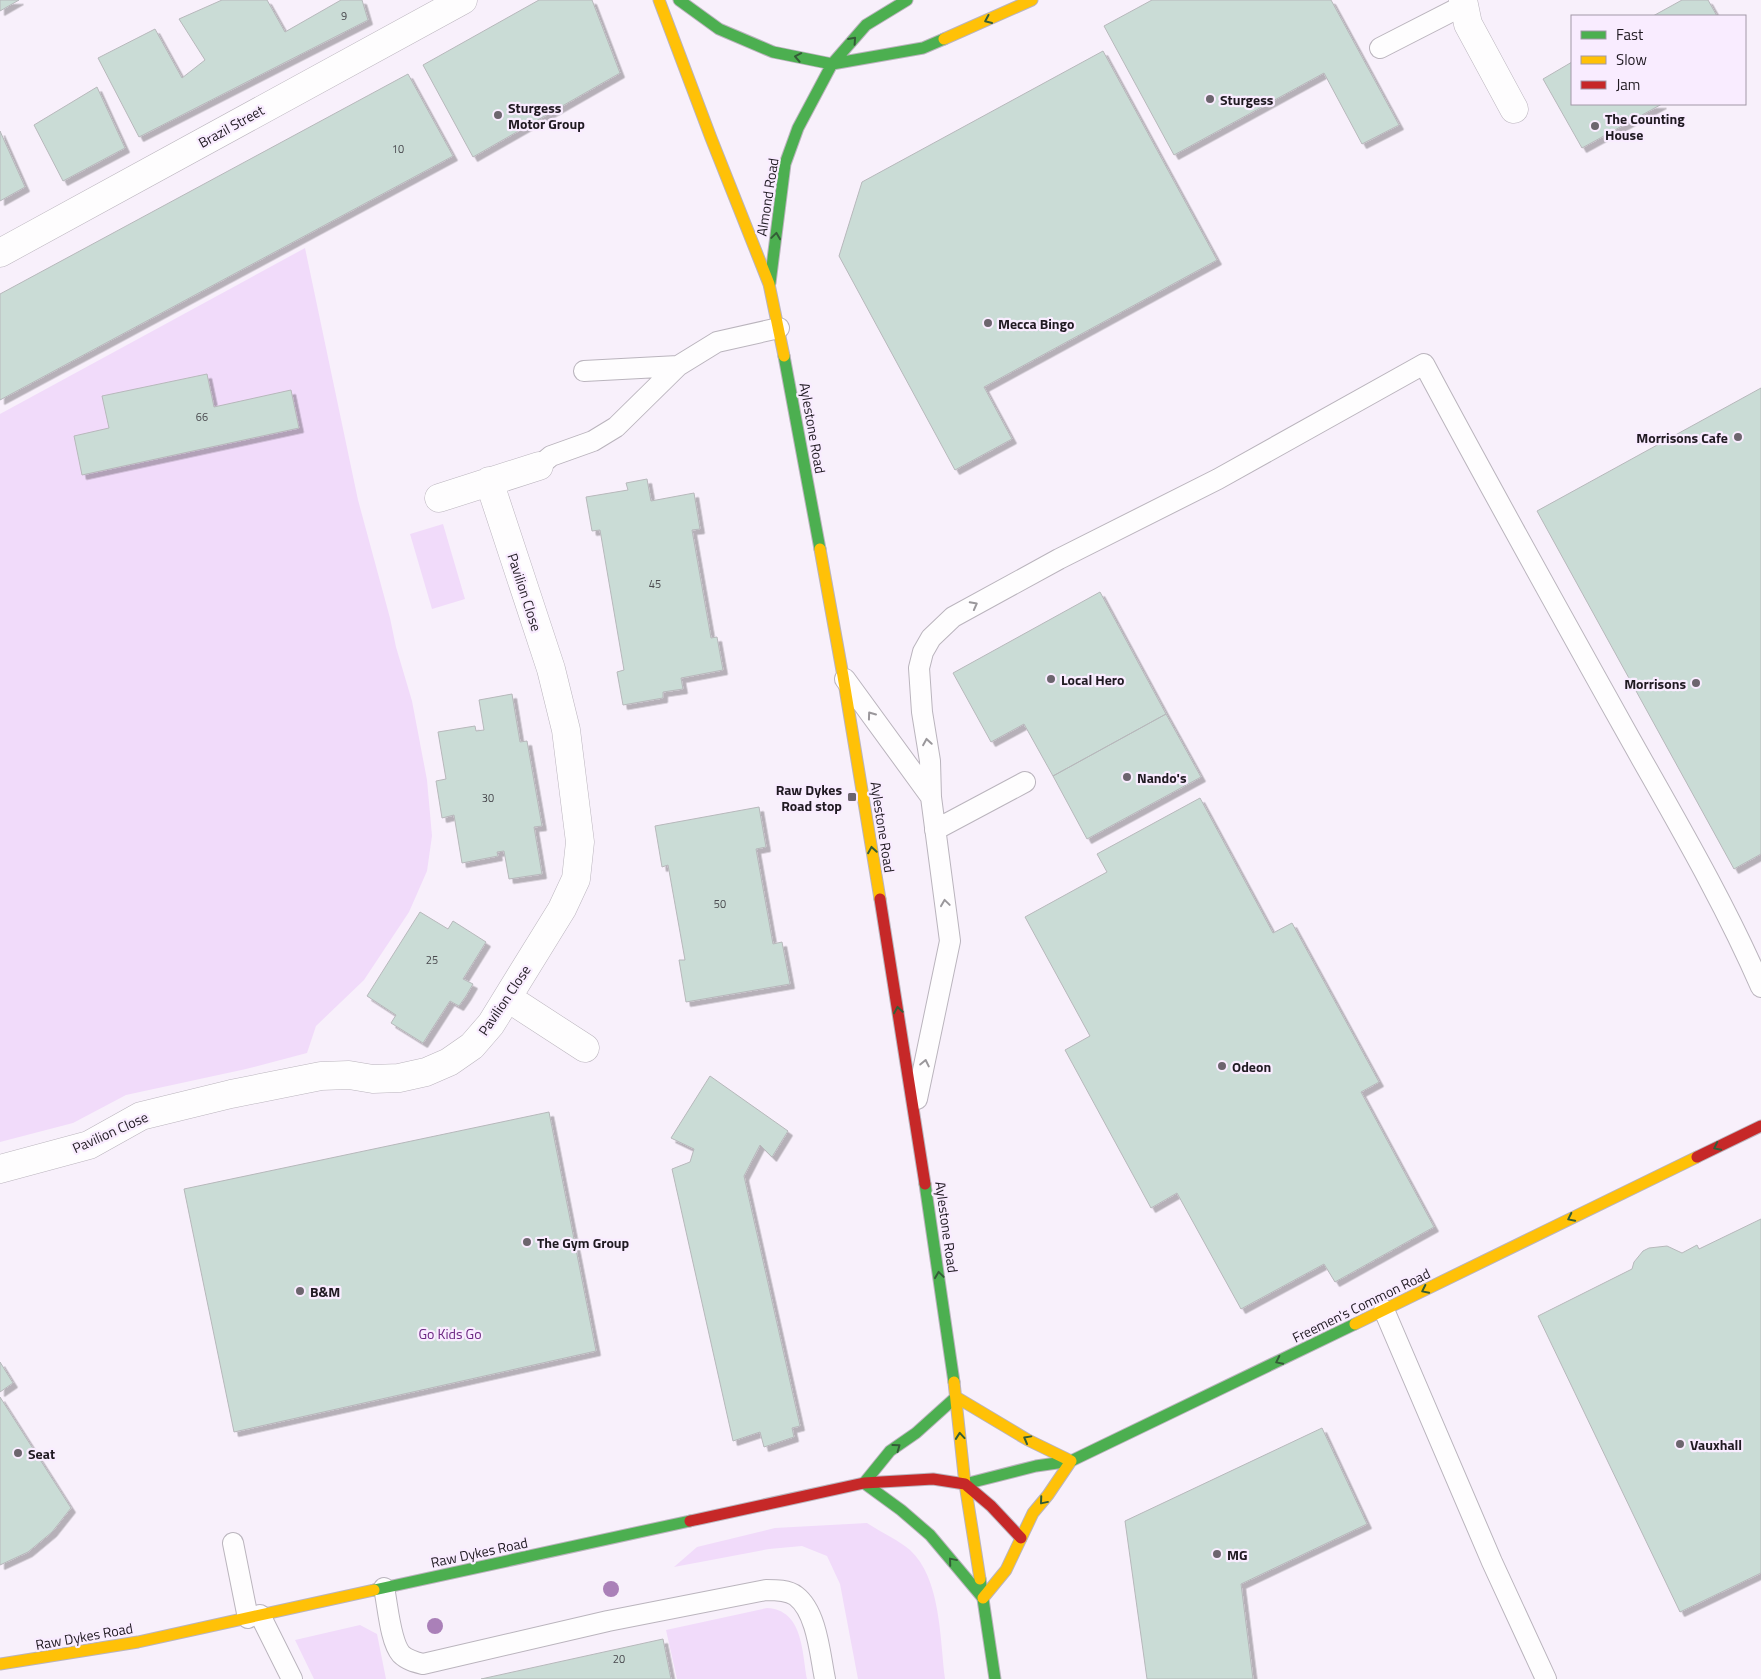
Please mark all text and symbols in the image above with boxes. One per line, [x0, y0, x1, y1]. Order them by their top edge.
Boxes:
house number: 9 [341, 8, 347, 24]
one-way arrow [984, 13, 993, 24]
legend [1571, 15, 1746, 105]
text: Fast [1616, 23, 1644, 46]
one-way arrow [847, 36, 856, 45]
text: Slow [1616, 48, 1647, 71]
one-way arrow [794, 53, 802, 63]
text: Jam [1616, 73, 1640, 96]
place label: Sturgess [1220, 89, 1274, 110]
marker: Sturgess [1204, 93, 1216, 105]
place label: Sturgess Motor Group [508, 97, 585, 134]
street label: Brazil Street [194, 99, 268, 153]
place label: The Counting House [1605, 108, 1685, 145]
marker: Sturgess Motor Group [492, 109, 504, 121]
marker: The Counting House [1589, 120, 1601, 132]
house number: 10 [392, 141, 404, 157]
street label: Almond Road [750, 156, 784, 238]
one-way arrow [770, 232, 781, 240]
place label: Mecca Bingo [998, 313, 1075, 334]
marker: Mecca Bingo [982, 317, 994, 329]
street label: Aylestone Road [795, 381, 831, 475]
house number: 66 [196, 409, 208, 425]
place label: Morrisons Cafe [1636, 427, 1728, 448]
marker: Morrisons Cafe [1732, 431, 1744, 443]
street label: Pavilion Close [502, 550, 548, 634]
house number: 45 [649, 576, 661, 592]
one-way arrow [969, 601, 978, 611]
place label: Local Hero [1061, 669, 1125, 690]
marker: Local Hero [1045, 673, 1057, 685]
place label: Morrisons [1624, 673, 1686, 694]
marker: Morrisons [1690, 677, 1702, 689]
one-way arrow [869, 712, 877, 721]
one-way arrow [922, 738, 932, 746]
place label: Nando's [1137, 767, 1187, 788]
marker: Nando's [1121, 771, 1133, 783]
place label: Raw Dykes Road stop [776, 779, 842, 816]
street label: Aylestone Road [865, 780, 901, 874]
house number: 30 [482, 790, 494, 806]
marker: Raw Dykes Road stop [846, 791, 858, 803]
one-way arrow [867, 846, 877, 854]
house number: 50 [714, 896, 726, 912]
one-way arrow [940, 899, 951, 907]
house number: 25 [426, 952, 438, 968]
street label: Pavilion Close [473, 961, 535, 1039]
one-way arrow [894, 1006, 904, 1015]
place label: Odeon [1232, 1056, 1271, 1077]
one-way arrow [919, 1058, 929, 1067]
marker: Odeon [1216, 1060, 1228, 1072]
street label: Pavilion Close [69, 1106, 151, 1158]
one-way arrow [1713, 1141, 1722, 1152]
street label: Aylestone Road [930, 1180, 964, 1274]
one-way arrow [1567, 1212, 1576, 1223]
place label: The Gym Group [537, 1232, 630, 1253]
marker: The Gym Group [521, 1236, 533, 1248]
street label: Freemen's Common Road [1289, 1262, 1433, 1348]
one-way arrow [934, 1271, 944, 1279]
place label: B&M [310, 1281, 340, 1302]
one-way arrow [1421, 1284, 1430, 1294]
marker: B&M [294, 1285, 306, 1297]
park label: Go Kids Go [418, 1323, 482, 1344]
one-way arrow [1275, 1355, 1284, 1365]
one-way arrow [955, 1432, 966, 1440]
place label: Vauxhall [1690, 1434, 1742, 1455]
one-way arrow [1024, 1435, 1033, 1445]
marker: Vauxhall [1674, 1438, 1686, 1450]
place label: Seat [28, 1443, 55, 1464]
one-way arrow [891, 1444, 900, 1453]
marker: Seat [12, 1447, 24, 1459]
one-way arrow [1039, 1495, 1048, 1504]
street label: Raw Dykes Road [429, 1531, 529, 1573]
place label: MG [1227, 1544, 1248, 1565]
marker: MG [1211, 1548, 1223, 1560]
one-way arrow [948, 1557, 957, 1566]
street label: Raw Dykes Road [34, 1617, 134, 1655]
house number: 20 [613, 1651, 625, 1667]

